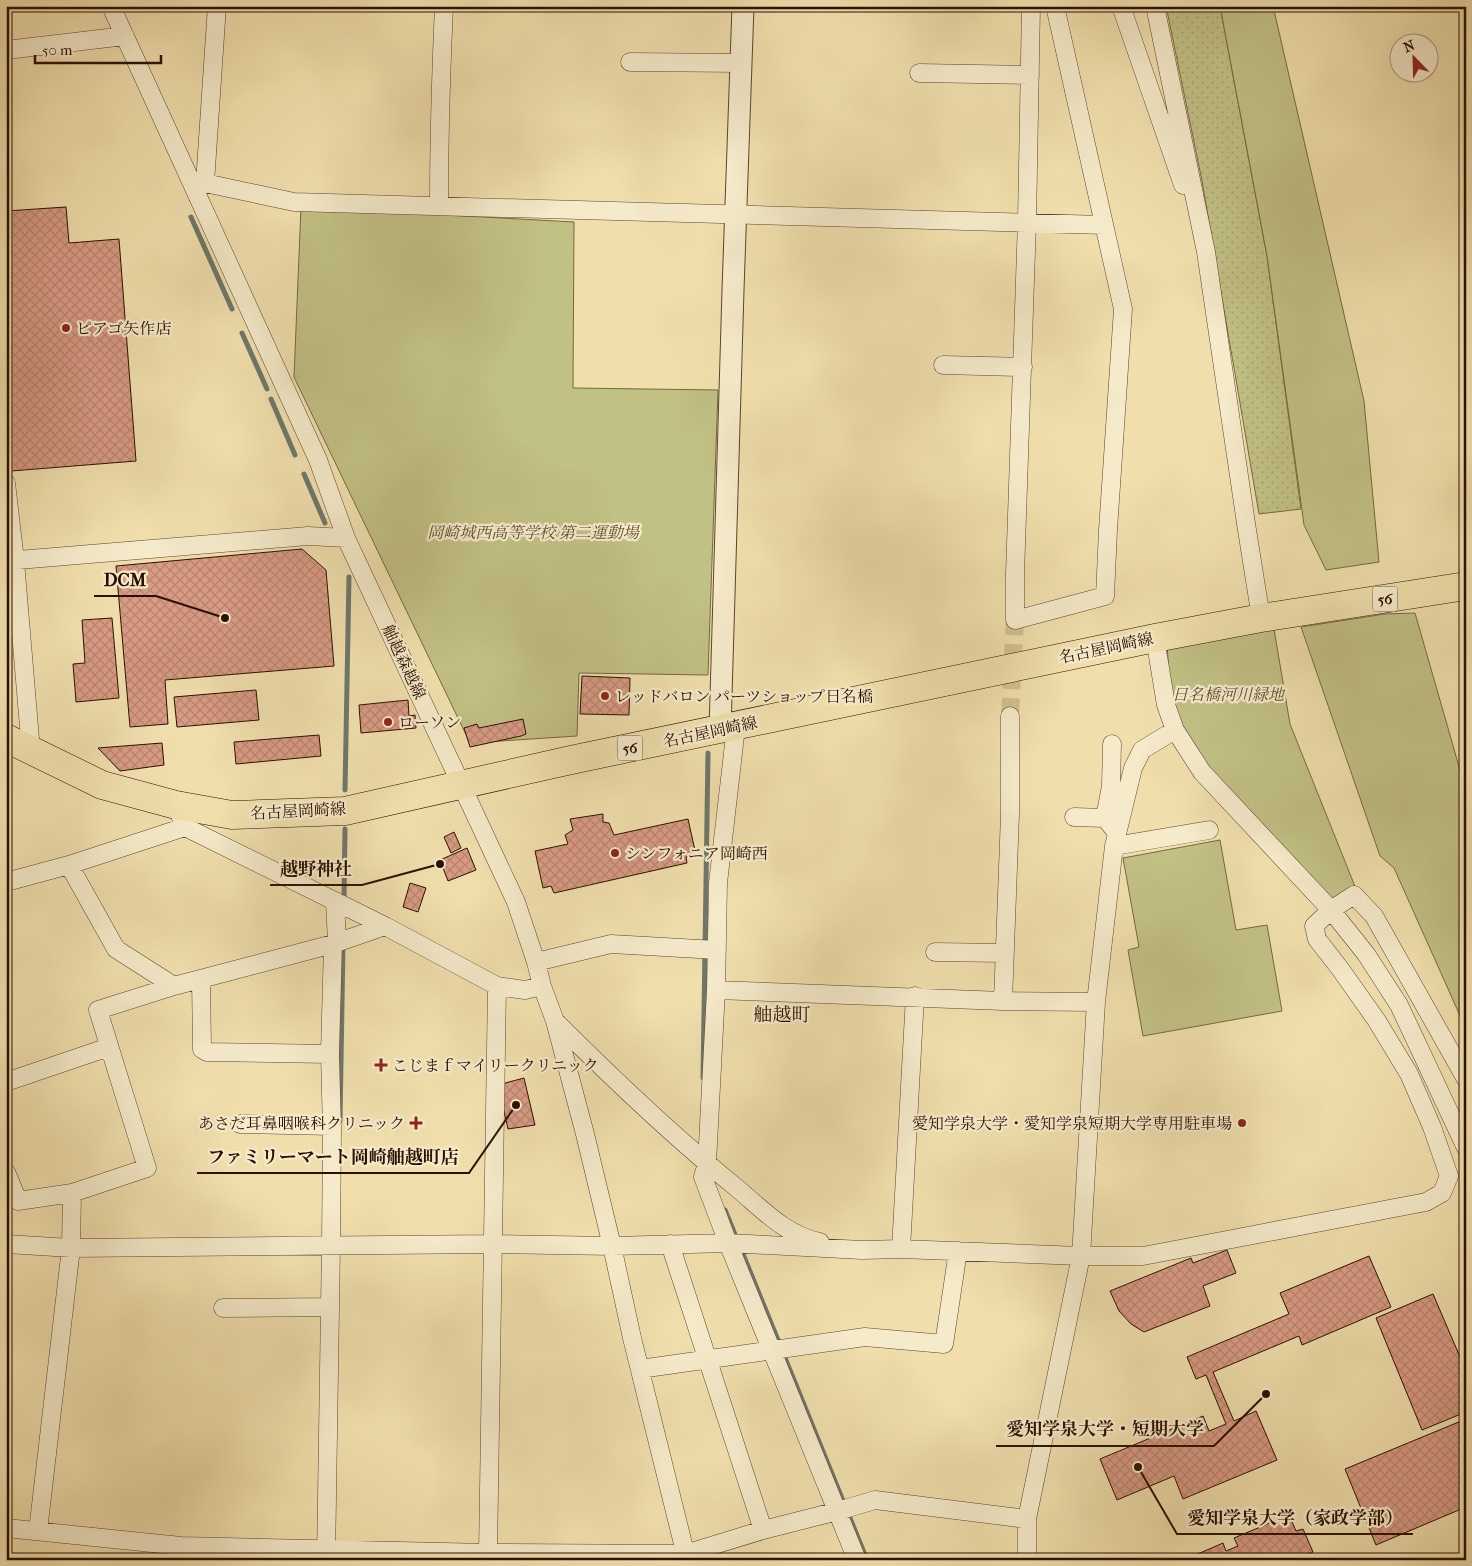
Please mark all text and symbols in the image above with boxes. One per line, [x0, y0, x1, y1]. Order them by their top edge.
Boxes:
scale bar [35, 32, 161, 64]
north arrow [1390, 32, 1440, 82]
text: N [1401, 36, 1418, 56]
text: 50 m [42, 41, 73, 59]
place label: ピアゴ矢作店 [76, 319, 171, 338]
marker: ピアゴ矢作店 [60, 322, 72, 334]
park label: 岡崎城西高等学校 第二運動場 [427, 523, 641, 542]
callout: DCM [94, 563, 156, 596]
text: DCM [104, 570, 147, 591]
road number: 56 [1372, 586, 1398, 612]
street label: 舳越森越線 [378, 622, 430, 702]
street label: 名古屋岡崎線 [1057, 629, 1155, 667]
park label: 日名橋河川緑地 [1172, 685, 1286, 704]
place label: レッドバロン パーツショップ日名橋 [615, 687, 873, 706]
marker: レッドバロン パーツショップ日名橋 [599, 690, 611, 702]
place label: ローソン [398, 713, 461, 732]
street label: 名古屋岡崎線 [661, 713, 759, 751]
marker: ローソン [382, 716, 394, 728]
road number: 56 [618, 736, 642, 760]
street label: 名古屋岡崎線 [250, 799, 346, 823]
place label: シンフォニア岡崎西 [625, 844, 768, 863]
marker: シンフォニア岡崎西 [609, 847, 621, 859]
callout: 越野神社 [270, 852, 362, 885]
text: 越野神社 [280, 859, 352, 880]
district label: 舳越町 [753, 1004, 811, 1026]
place label: こじまｆマイリークリニック [392, 1056, 599, 1075]
marker: こじまｆマイリークリニック [374, 1058, 388, 1072]
place label: あさだ耳鼻咽喉科クリニック [198, 1114, 405, 1133]
place label: 愛知学泉大学・愛知学泉短期大学専用駐車場 [912, 1114, 1232, 1133]
marker: あさだ耳鼻咽喉科クリニック [409, 1116, 423, 1130]
marker: 愛知学泉大学・愛知学泉短期大学専用駐車場 [1236, 1117, 1248, 1129]
callout: ファミリーマート岡崎舳越町店 [197, 1140, 469, 1173]
text: ファミリーマート岡崎舳越町店 [207, 1147, 459, 1168]
callout: 愛知学泉大学・短期大学 [996, 1413, 1214, 1446]
text: 愛知学泉大学・短期大学 [1006, 1419, 1204, 1440]
callout: 愛知学泉大学（家政学部） [1177, 1501, 1413, 1534]
text: 愛知学泉大学（家政学部） [1187, 1508, 1403, 1529]

